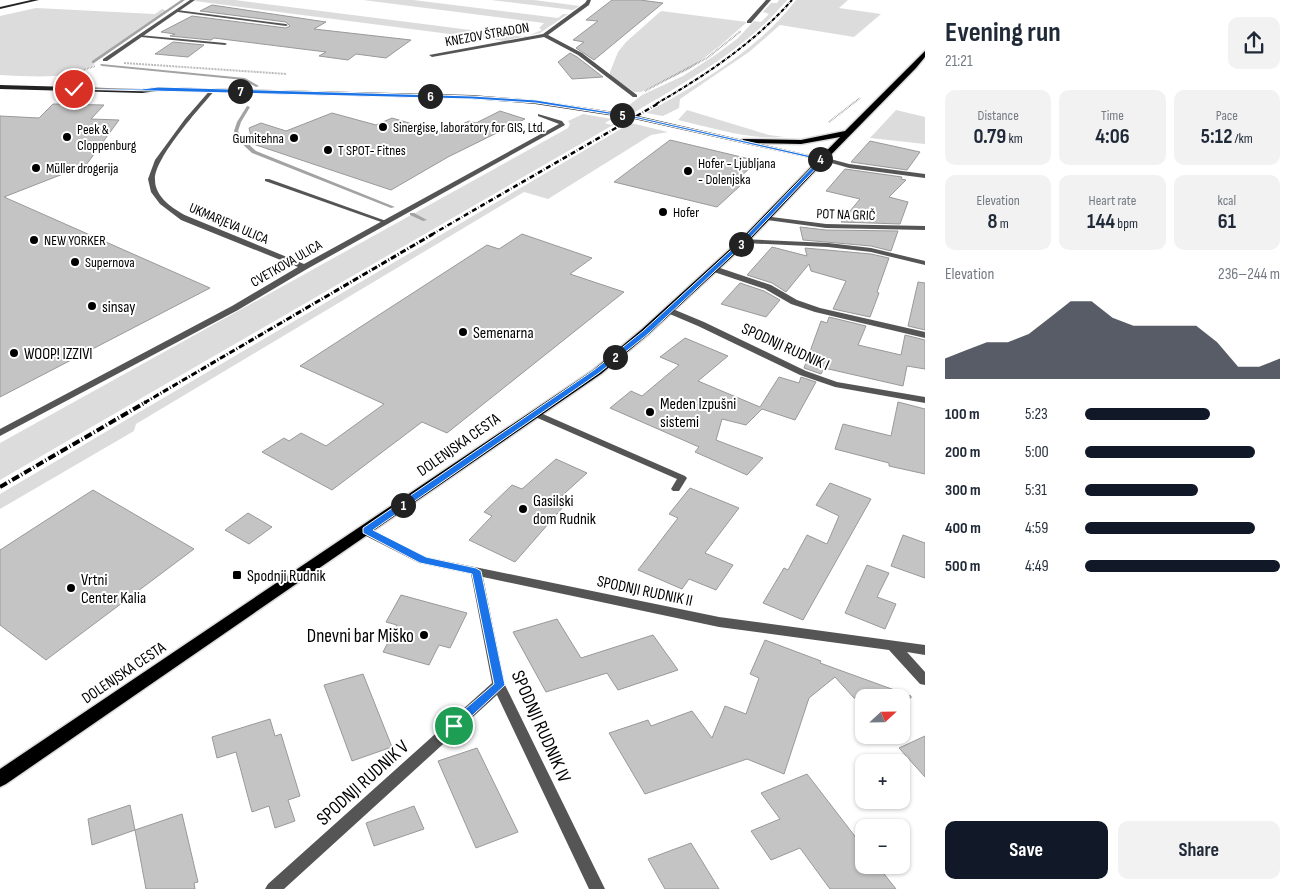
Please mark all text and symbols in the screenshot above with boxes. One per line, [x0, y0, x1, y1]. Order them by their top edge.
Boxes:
text: Evening run [945, 16, 1061, 49]
button: share [1228, 17, 1280, 69]
street label: KNEZOV ŠTRADON [444, 19, 530, 50]
text: 21:21 [945, 52, 973, 71]
pin [53, 68, 95, 110]
icon: check [60, 75, 88, 103]
pin: 7 [228, 78, 252, 104]
text: 7 [237, 83, 244, 100]
pin: 6 [418, 84, 442, 108]
text: 6 [427, 88, 434, 105]
pin: 5 [610, 102, 634, 128]
text: 5 [619, 107, 626, 124]
text: Distance [978, 107, 1019, 124]
text: Time [1101, 107, 1124, 124]
text: Pace [1216, 107, 1238, 124]
place label: Sinergise, laboratory for GIS, Ltd. [393, 119, 545, 136]
place label: Peek & Cloppenburg [77, 121, 137, 154]
marker: Sinergise, laboratory for GIS, Ltd. [377, 121, 389, 133]
text: 0.79 [974, 124, 1006, 149]
text: 4:06 [1095, 124, 1130, 149]
text: 5:12 [1201, 124, 1232, 149]
place label: Gumitehna [232, 130, 284, 147]
text: km [1006, 130, 1023, 147]
text: /km [1232, 130, 1253, 147]
marker: Peek & Cloppenburg [61, 131, 73, 143]
marker: Gumitehna [288, 132, 300, 144]
place label: T SPOT- Fitnes [338, 142, 406, 159]
marker: T SPOT- Fitnes [322, 144, 334, 156]
pin: 4 [808, 146, 832, 172]
text: 4 [817, 151, 824, 168]
place label: Hofer - Ljubljana - Dolenjska [698, 155, 776, 188]
place label: Müller drogerija [46, 160, 118, 177]
marker: Müller drogerija [30, 162, 42, 174]
marker: Hofer - Ljubljana - Dolenjska [682, 165, 694, 177]
text: Elevation [977, 192, 1020, 209]
text: Heart rate [1089, 192, 1136, 209]
text: kcal [1218, 192, 1236, 209]
street label: UKMARJEVA ULICA [187, 199, 272, 248]
place label: Hofer [673, 204, 699, 221]
street label: POT NA GRIČ [816, 205, 876, 224]
marker: Hofer [657, 206, 669, 218]
text: 8 [988, 209, 998, 234]
text: 144 [1087, 209, 1115, 234]
text: 61 [1218, 209, 1236, 234]
text: m [998, 215, 1009, 232]
text: bpm [1115, 215, 1138, 232]
place label: NEW YORKER [44, 232, 106, 249]
pin: 3 [728, 232, 754, 256]
marker: NEW YORKER [28, 234, 40, 246]
street label: CVETKOVA ULICA [248, 236, 326, 291]
text: 3 [738, 236, 745, 253]
place label: Supernova [85, 254, 135, 271]
marker: Supernova [69, 256, 81, 268]
text: Elevation [945, 265, 994, 284]
text: 236–244 m [1218, 265, 1280, 284]
place label: sinsay [102, 298, 135, 317]
marker: sinsay [86, 300, 98, 312]
street label: SPODNJI RUDNIK I [739, 320, 832, 375]
place label: Semenarna [473, 324, 534, 343]
marker: Semenarna [457, 326, 469, 338]
pin: 2 [602, 344, 628, 370]
place label: WOOP! IZZIVI [24, 345, 93, 364]
marker: WOOP! IZZIVI [8, 347, 20, 359]
text: 2 [612, 349, 619, 366]
place label: Meden Izpušni sistemi [660, 395, 736, 432]
text: 100 m [945, 405, 980, 424]
text: 5:23 [1025, 405, 1048, 424]
marker: Meden Izpušni sistemi [644, 406, 656, 418]
street label: DOLENJSKA CESTA [414, 410, 504, 481]
text: 200 m [945, 443, 980, 462]
text: 5:00 [1025, 443, 1049, 462]
text: 300 m [945, 481, 981, 500]
text: 5:31 [1025, 481, 1047, 500]
pin: 1 [390, 492, 416, 518]
place label: Gasilski dom Rudnik [533, 492, 596, 529]
text: 1 [401, 497, 406, 514]
marker: Gasilski dom Rudnik [517, 503, 529, 515]
text: 400 m [945, 519, 981, 538]
text: 4:59 [1025, 519, 1048, 538]
text: 500 m [945, 557, 980, 576]
text: 4:49 [1025, 557, 1049, 576]
place label: Spodnji Rudnik [247, 567, 326, 586]
marker: Spodnji Rudnik [231, 569, 243, 581]
place label: Vrtni Center Kalia [81, 571, 146, 608]
street label: SPODNJI RUDNIK II [595, 572, 694, 611]
marker: Vrtni Center Kalia [65, 582, 77, 594]
place label: Dnevni bar Miško [307, 625, 414, 648]
marker: Dnevni bar Miško [418, 629, 430, 641]
street label: DOLENJSKA CESTA [78, 638, 169, 708]
street label: SPODNJI RUDNIK IV [506, 667, 576, 787]
north arrow [855, 689, 910, 744]
map controls [855, 689, 910, 874]
pin [433, 705, 475, 747]
icon: arrive [440, 712, 468, 740]
street label: SPODNJI RUDNIK V [312, 735, 414, 831]
button: + [855, 754, 910, 809]
button: − [855, 819, 910, 874]
button: Save [945, 821, 1108, 879]
button: Share [1118, 821, 1280, 879]

